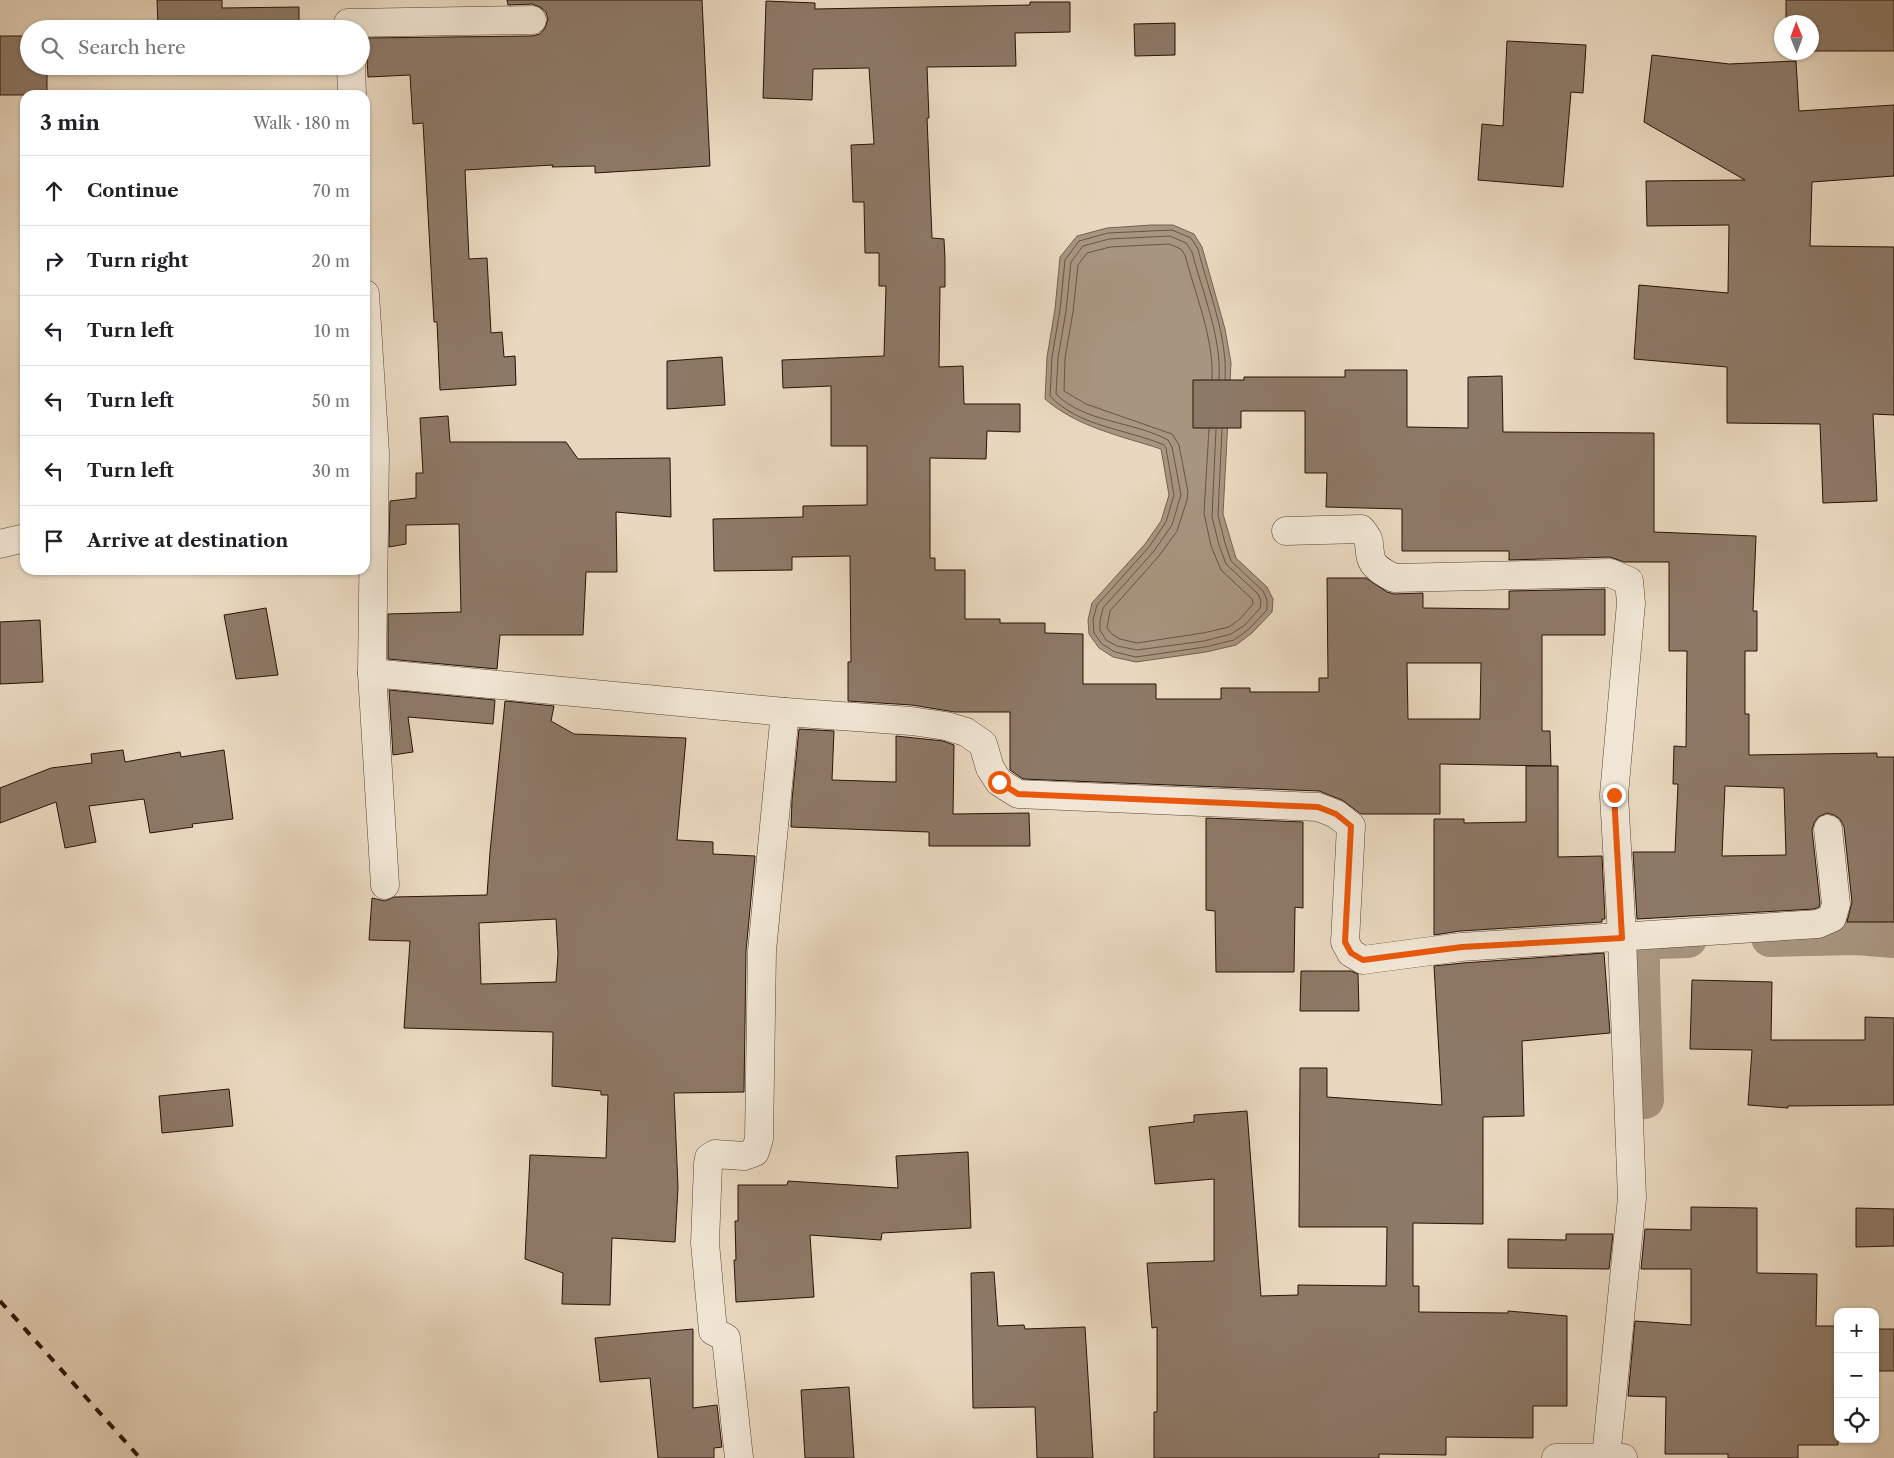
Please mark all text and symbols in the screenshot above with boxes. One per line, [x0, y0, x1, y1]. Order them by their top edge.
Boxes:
north arrow [1774, 15, 1819, 60]
search box [20, 20, 370, 75]
icon: search [38, 34, 66, 62]
text: Search here [78, 36, 186, 59]
text: 3 min [40, 110, 100, 135]
text: Walk · 180 m [253, 113, 350, 133]
icon: ahead [40, 177, 68, 205]
text: Continue [87, 179, 179, 202]
text: 70 m [313, 181, 350, 201]
icon: right [40, 247, 68, 275]
text: Turn right [87, 249, 188, 272]
text: 20 m [311, 251, 350, 271]
icon: left [40, 317, 68, 345]
text: Turn left [87, 319, 174, 342]
text: 10 m [314, 321, 350, 341]
icon: left [40, 387, 68, 415]
text: Turn left [87, 389, 174, 412]
text: 50 m [312, 391, 350, 411]
icon: left [40, 457, 68, 485]
text: Turn left [87, 459, 174, 482]
text: 30 m [312, 461, 350, 481]
icon: arrive [40, 527, 68, 555]
text: Arrive at destination [87, 529, 288, 552]
route start [988, 771, 1011, 794]
route end [1603, 784, 1626, 807]
map controls [1834, 1308, 1879, 1443]
button: + [1834, 1308, 1879, 1353]
button: − [1834, 1353, 1879, 1398]
button: locate [1834, 1398, 1879, 1443]

